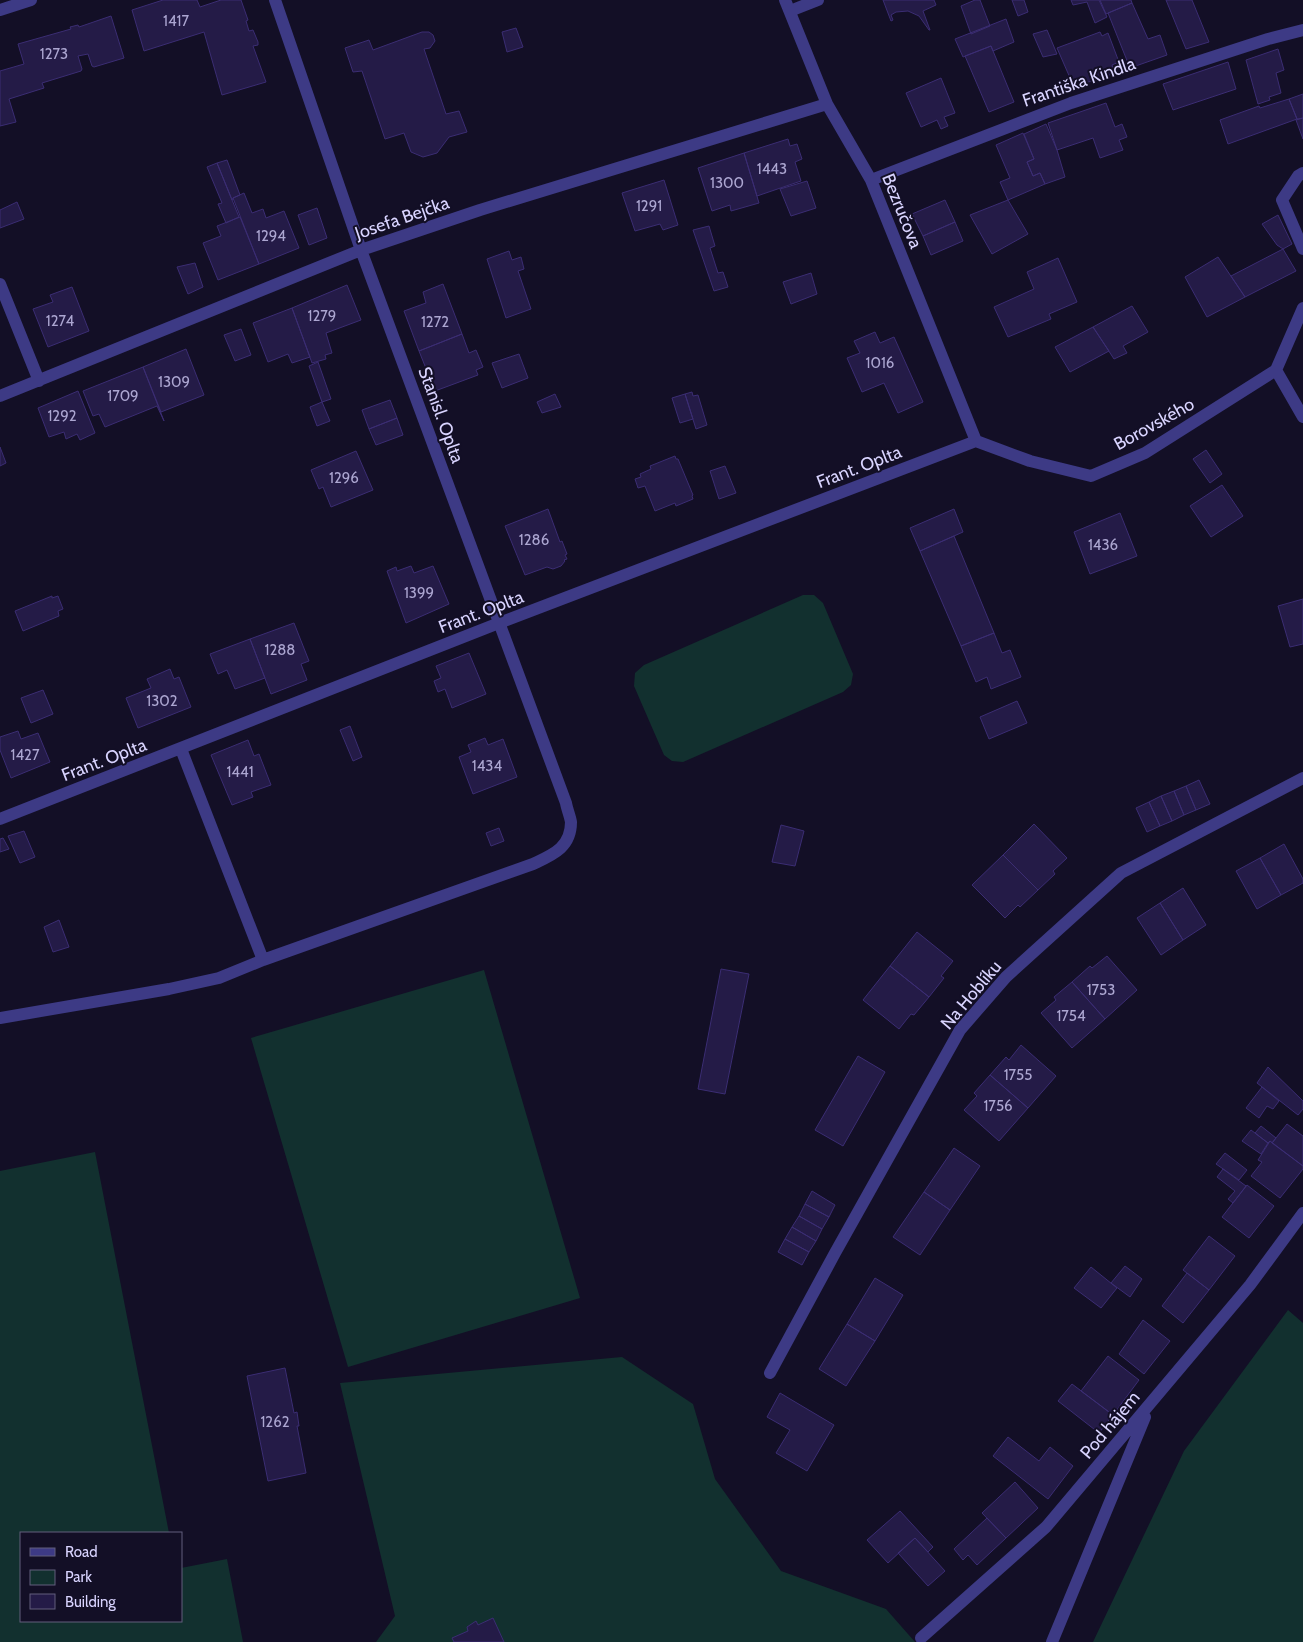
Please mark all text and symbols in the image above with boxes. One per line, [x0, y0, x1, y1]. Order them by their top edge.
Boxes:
house number: 1417 [163, 12, 189, 30]
house number: 1273 [40, 45, 68, 63]
street label: Františka Kindla [1020, 52, 1139, 112]
house number: 1443 [757, 160, 787, 178]
street label: Bezručova [877, 170, 927, 252]
house number: 1300 [710, 174, 744, 192]
street label: Josefa Bejčka [351, 192, 452, 245]
house number: 1291 [636, 197, 662, 215]
house number: 1294 [256, 227, 286, 245]
house number: 1279 [308, 307, 336, 325]
house number: 1274 [46, 312, 75, 330]
house number: 1272 [421, 313, 449, 331]
house number: 1016 [866, 354, 894, 372]
street label: Stanisl. Oplta [413, 364, 469, 467]
house number: 1309 [158, 373, 190, 391]
house number: 1709 [107, 387, 139, 405]
street label: Borovského [1110, 393, 1198, 455]
house number: 1292 [47, 407, 77, 425]
street label: Frant. Oplta [813, 441, 905, 493]
house number: 1296 [329, 469, 359, 487]
house number: 1286 [519, 531, 549, 549]
house number: 1436 [1088, 536, 1118, 554]
house number: 1399 [404, 584, 434, 602]
street label: Frant. Oplta [435, 586, 527, 638]
house number: 1288 [265, 641, 295, 659]
house number: 1302 [146, 692, 178, 710]
street label: Frant. Oplta [58, 734, 150, 786]
house number: 1427 [11, 746, 40, 764]
house number: 1434 [472, 757, 502, 775]
house number: 1441 [226, 763, 254, 781]
street label: Na Hoblíku [936, 956, 1006, 1034]
house number: 1753 [1087, 981, 1115, 999]
house number: 1754 [1056, 1007, 1086, 1025]
house number: 1755 [1004, 1066, 1032, 1084]
house number: 1756 [983, 1097, 1013, 1115]
street label: Pod hájem [1075, 1387, 1145, 1463]
house number: 1262 [260, 1413, 290, 1431]
legend [20, 1532, 182, 1622]
text: Road [65, 1543, 98, 1561]
text: Park [65, 1568, 92, 1586]
text: Building [65, 1593, 116, 1611]

